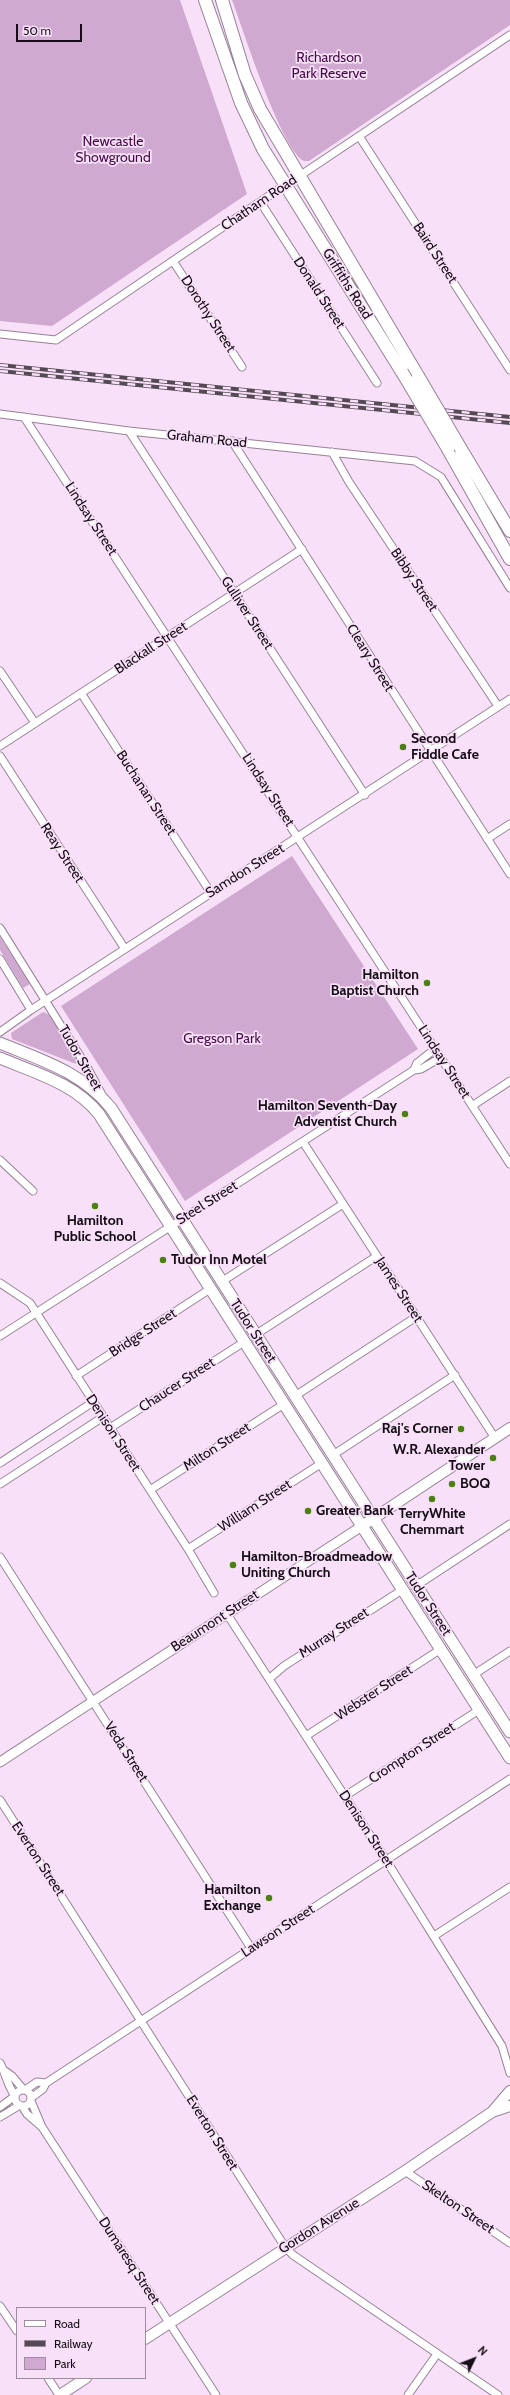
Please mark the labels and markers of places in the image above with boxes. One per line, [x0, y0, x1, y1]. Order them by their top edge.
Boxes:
place label: Second Fiddle Cafe [411, 731, 479, 764]
marker: Second Fiddle Cafe [398, 742, 408, 752]
place label: Hamilton Baptist Church [331, 967, 419, 1000]
marker: Hamilton Baptist Church [422, 978, 432, 988]
place label: Hamilton Seventh-Day Adventist Church [258, 1098, 397, 1130]
marker: Hamilton Seventh-Day Adventist Church [400, 1109, 410, 1119]
marker: Hamilton Public School [90, 1201, 100, 1211]
place label: Hamilton Public School [54, 1213, 136, 1246]
place label: Tudor Inn Motel [171, 1252, 267, 1268]
marker: Tudor Inn Motel [158, 1255, 168, 1265]
place label: Raj's Corner [382, 1421, 453, 1437]
marker: Raj's Corner [456, 1424, 466, 1434]
place label: W.R. Alexander Tower [393, 1442, 485, 1474]
marker: W.R. Alexander Tower [488, 1453, 498, 1463]
place label: BOQ [460, 1476, 490, 1492]
marker: BOQ [447, 1479, 457, 1489]
marker: TerryWhite Chemmart [427, 1494, 437, 1504]
place label: Greater Bank [316, 1503, 394, 1519]
marker: Greater Bank [303, 1506, 313, 1516]
place label: TerryWhite Chemmart [398, 1506, 466, 1538]
place label: Hamilton-Broadmeadow Uniting Church [241, 1549, 392, 1582]
marker: Hamilton-Broadmeadow Uniting Church [228, 1560, 238, 1570]
place label: Hamilton Exchange [203, 1882, 261, 1914]
marker: Hamilton Exchange [264, 1893, 274, 1903]

